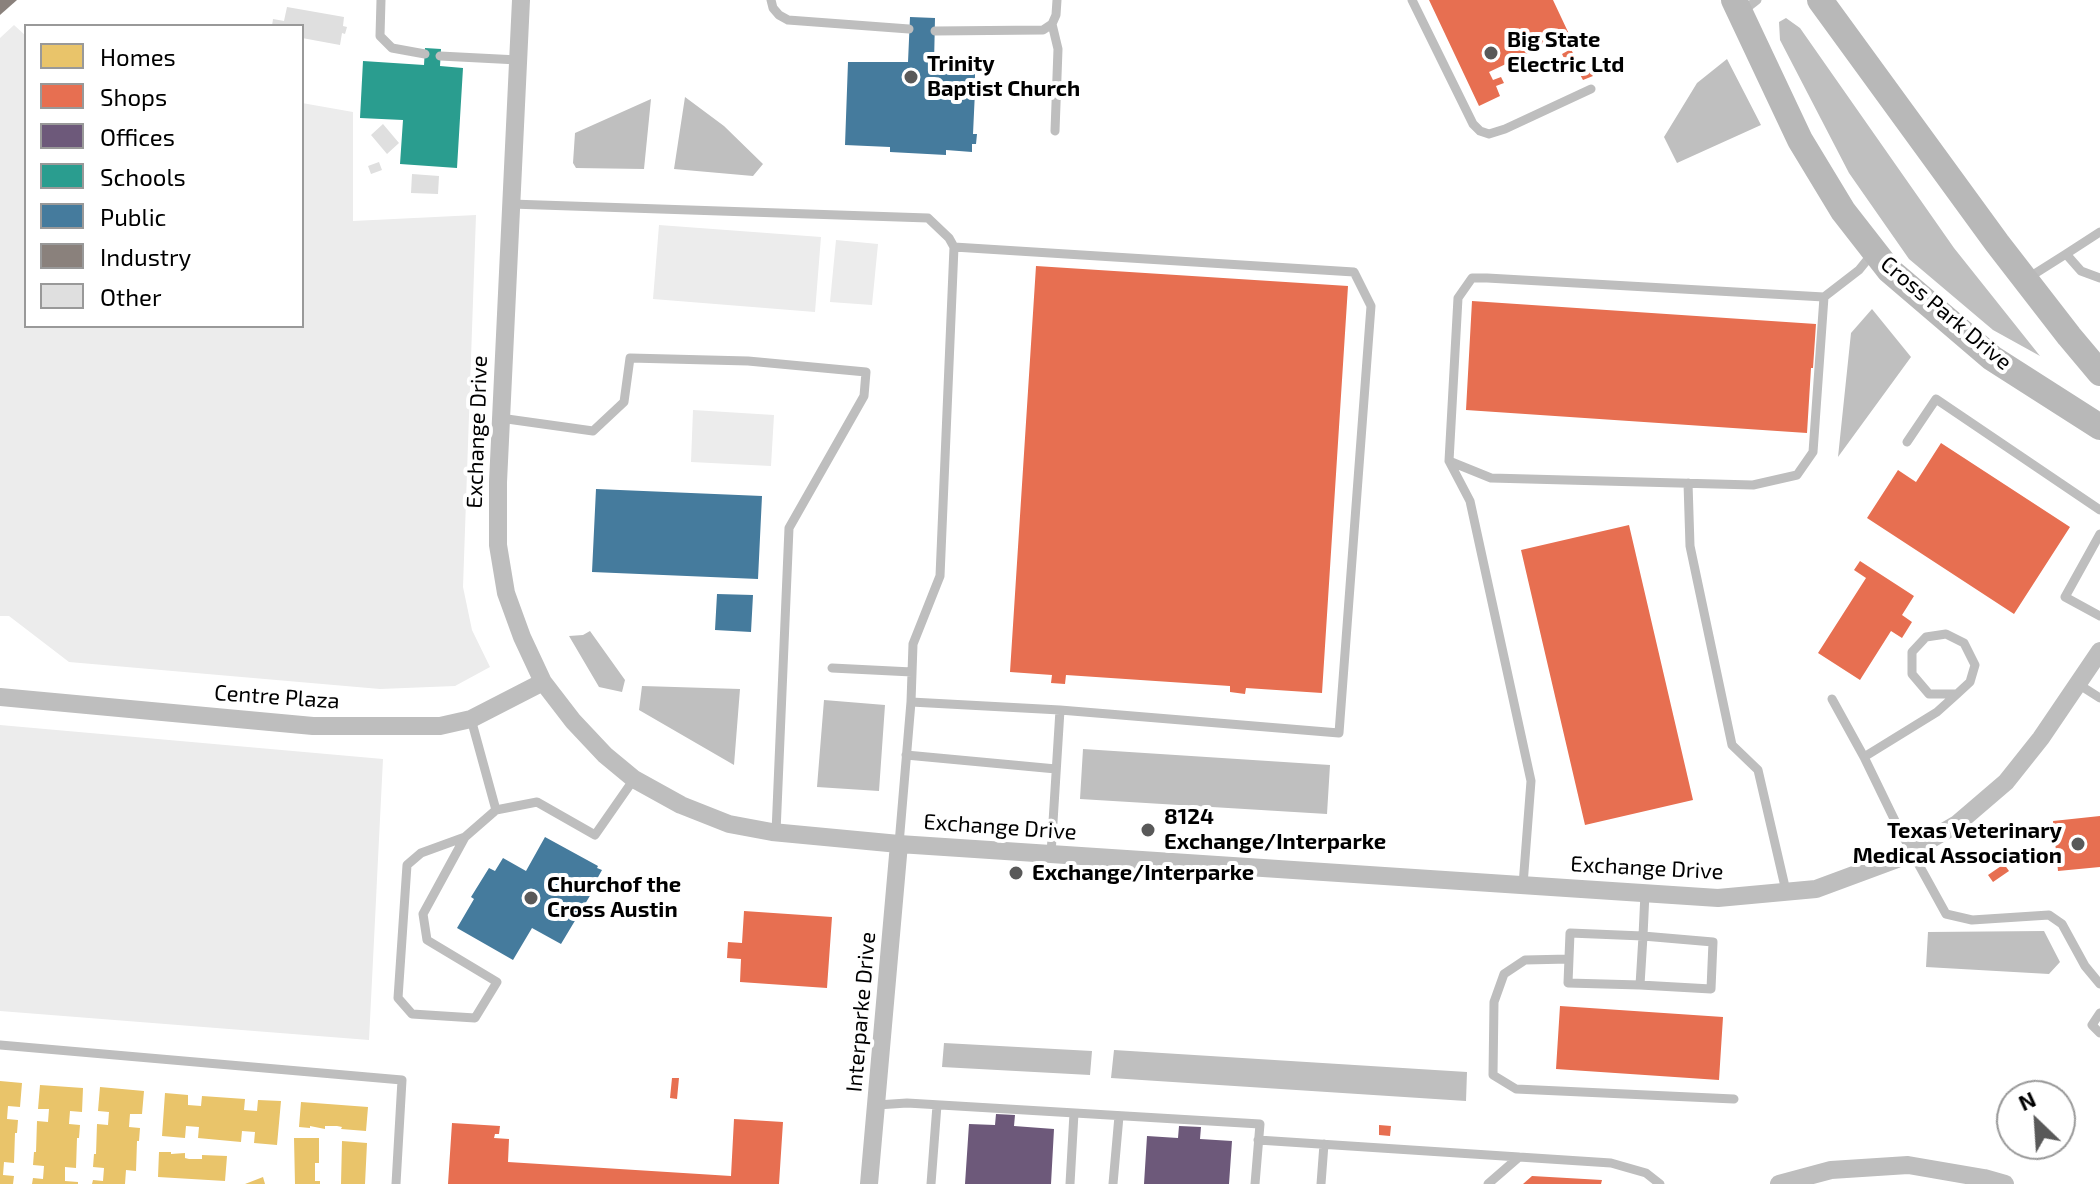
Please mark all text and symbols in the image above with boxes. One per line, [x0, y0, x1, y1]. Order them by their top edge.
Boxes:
legend [24, 24, 304, 328]
place label: Big State Electric Ltd [1507, 27, 1624, 78]
text: Homes [100, 42, 176, 71]
marker: Big State Electric Ltd [1482, 44, 1500, 62]
place label: Trinity Baptist Church [927, 51, 1080, 102]
marker: Trinity Baptist Church [902, 68, 920, 86]
text: Shops [100, 82, 167, 111]
text: Offices [100, 122, 175, 151]
text: Schools [100, 162, 186, 191]
text: Public [100, 202, 166, 231]
text: Industry [100, 242, 191, 271]
street label: Cross Park Drive [1875, 251, 2017, 375]
text: Other [100, 282, 162, 311]
street label: Exchange Drive [461, 355, 493, 509]
street label: Centre Plaza [213, 679, 341, 715]
place label: 8124 Exchange/Interparke [1164, 804, 1386, 856]
street label: Exchange Drive [923, 808, 1077, 846]
place label: Texas Veterinary Medical Association [1853, 818, 2062, 870]
marker: 8124 Exchange/Interparke [1139, 821, 1157, 839]
marker: Texas Veterinary Medical Association [2069, 835, 2087, 853]
street label: Exchange Drive [1570, 851, 1724, 885]
place label: Exchange/Interparke [1032, 860, 1254, 886]
marker: Exchange/Interparke [1007, 864, 1025, 882]
place label: Churchof the Cross Austin [547, 872, 681, 924]
marker: Churchof the Cross Austin [522, 889, 540, 907]
street label: Interparke Drive [841, 931, 881, 1093]
north arrow [1996, 1080, 2076, 1160]
text: N [2014, 1085, 2039, 1115]

